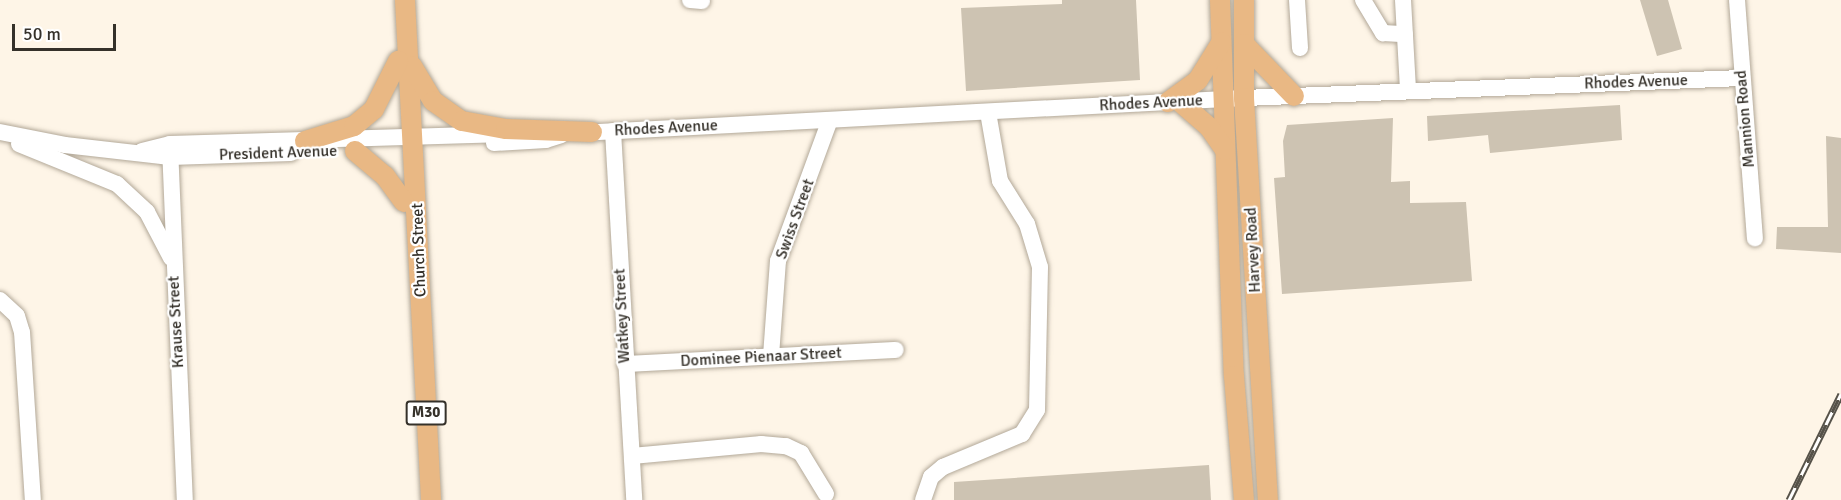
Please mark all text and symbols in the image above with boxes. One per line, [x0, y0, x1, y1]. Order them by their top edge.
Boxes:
scale bar [15, 12, 118, 50]
text: 50 m [23, 23, 61, 45]
street label: Mannion Road [1731, 70, 1759, 168]
street label: Rhodes Avenue [1584, 71, 1688, 93]
street label: Rhodes Avenue [1099, 91, 1203, 115]
street label: Rhodes Avenue [614, 116, 718, 140]
street label: President Avenue [219, 141, 337, 165]
street label: Swiss Street [772, 176, 818, 262]
street label: Church Street [408, 203, 430, 297]
street label: Harvey Road [1241, 207, 1265, 293]
street label: Watkey Street [610, 268, 634, 364]
street label: Krause Street [164, 275, 188, 369]
street label: Dominee Pienaar Street [680, 343, 842, 371]
road number: M30 [405, 401, 447, 425]

